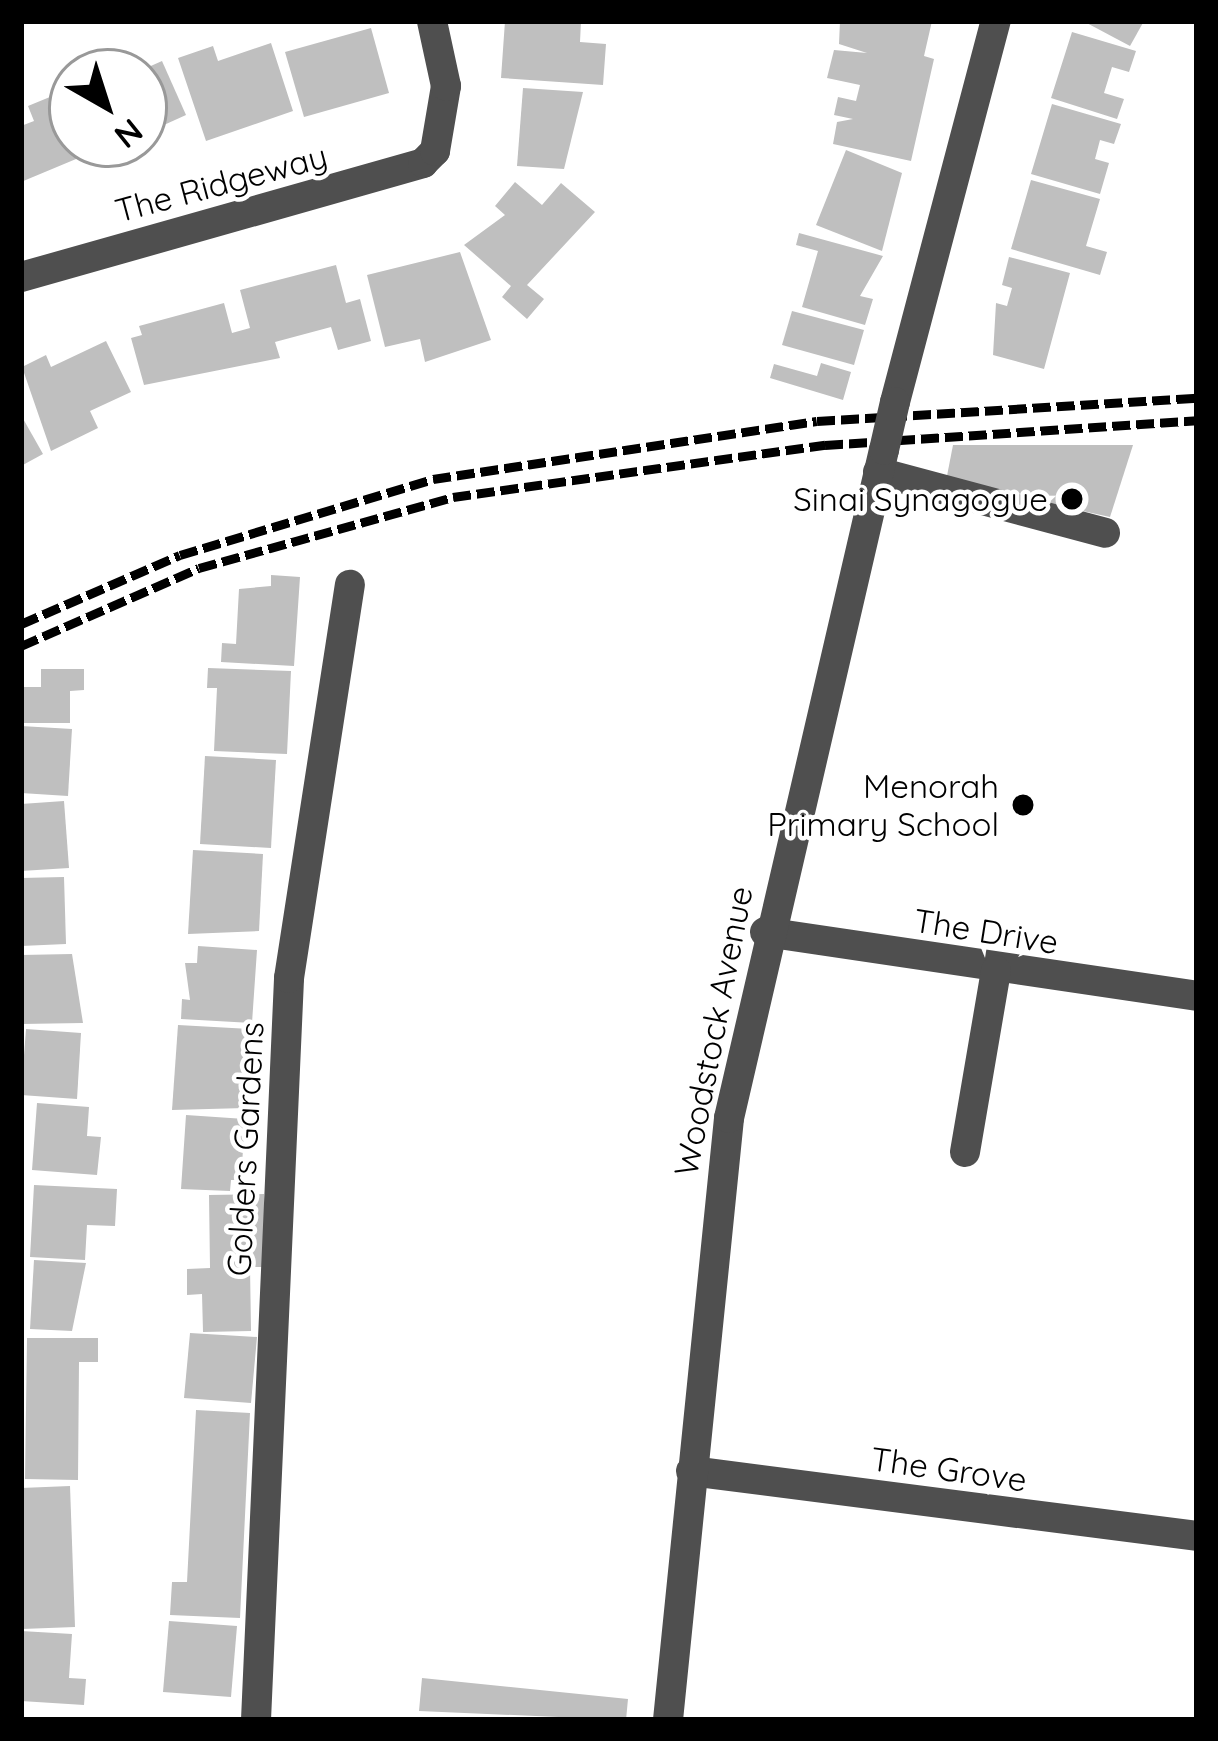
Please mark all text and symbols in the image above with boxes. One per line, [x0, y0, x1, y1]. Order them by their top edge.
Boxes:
north arrow [48, 48, 168, 168]
text: N [107, 110, 151, 158]
street label: The Ridgeway [111, 136, 331, 230]
place label: Sinai Synagogue [793, 479, 1048, 519]
marker: Sinai Synagogue [1059, 486, 1085, 512]
place label: Menorah Primary School [767, 766, 999, 844]
marker: Menorah Primary School [1010, 792, 1036, 818]
street label: Woodstock Avenue [665, 883, 761, 1179]
street label: The Drive [911, 900, 1061, 962]
street label: Golders Gardens [219, 1021, 271, 1277]
street label: The Grove [869, 1438, 1029, 1500]

